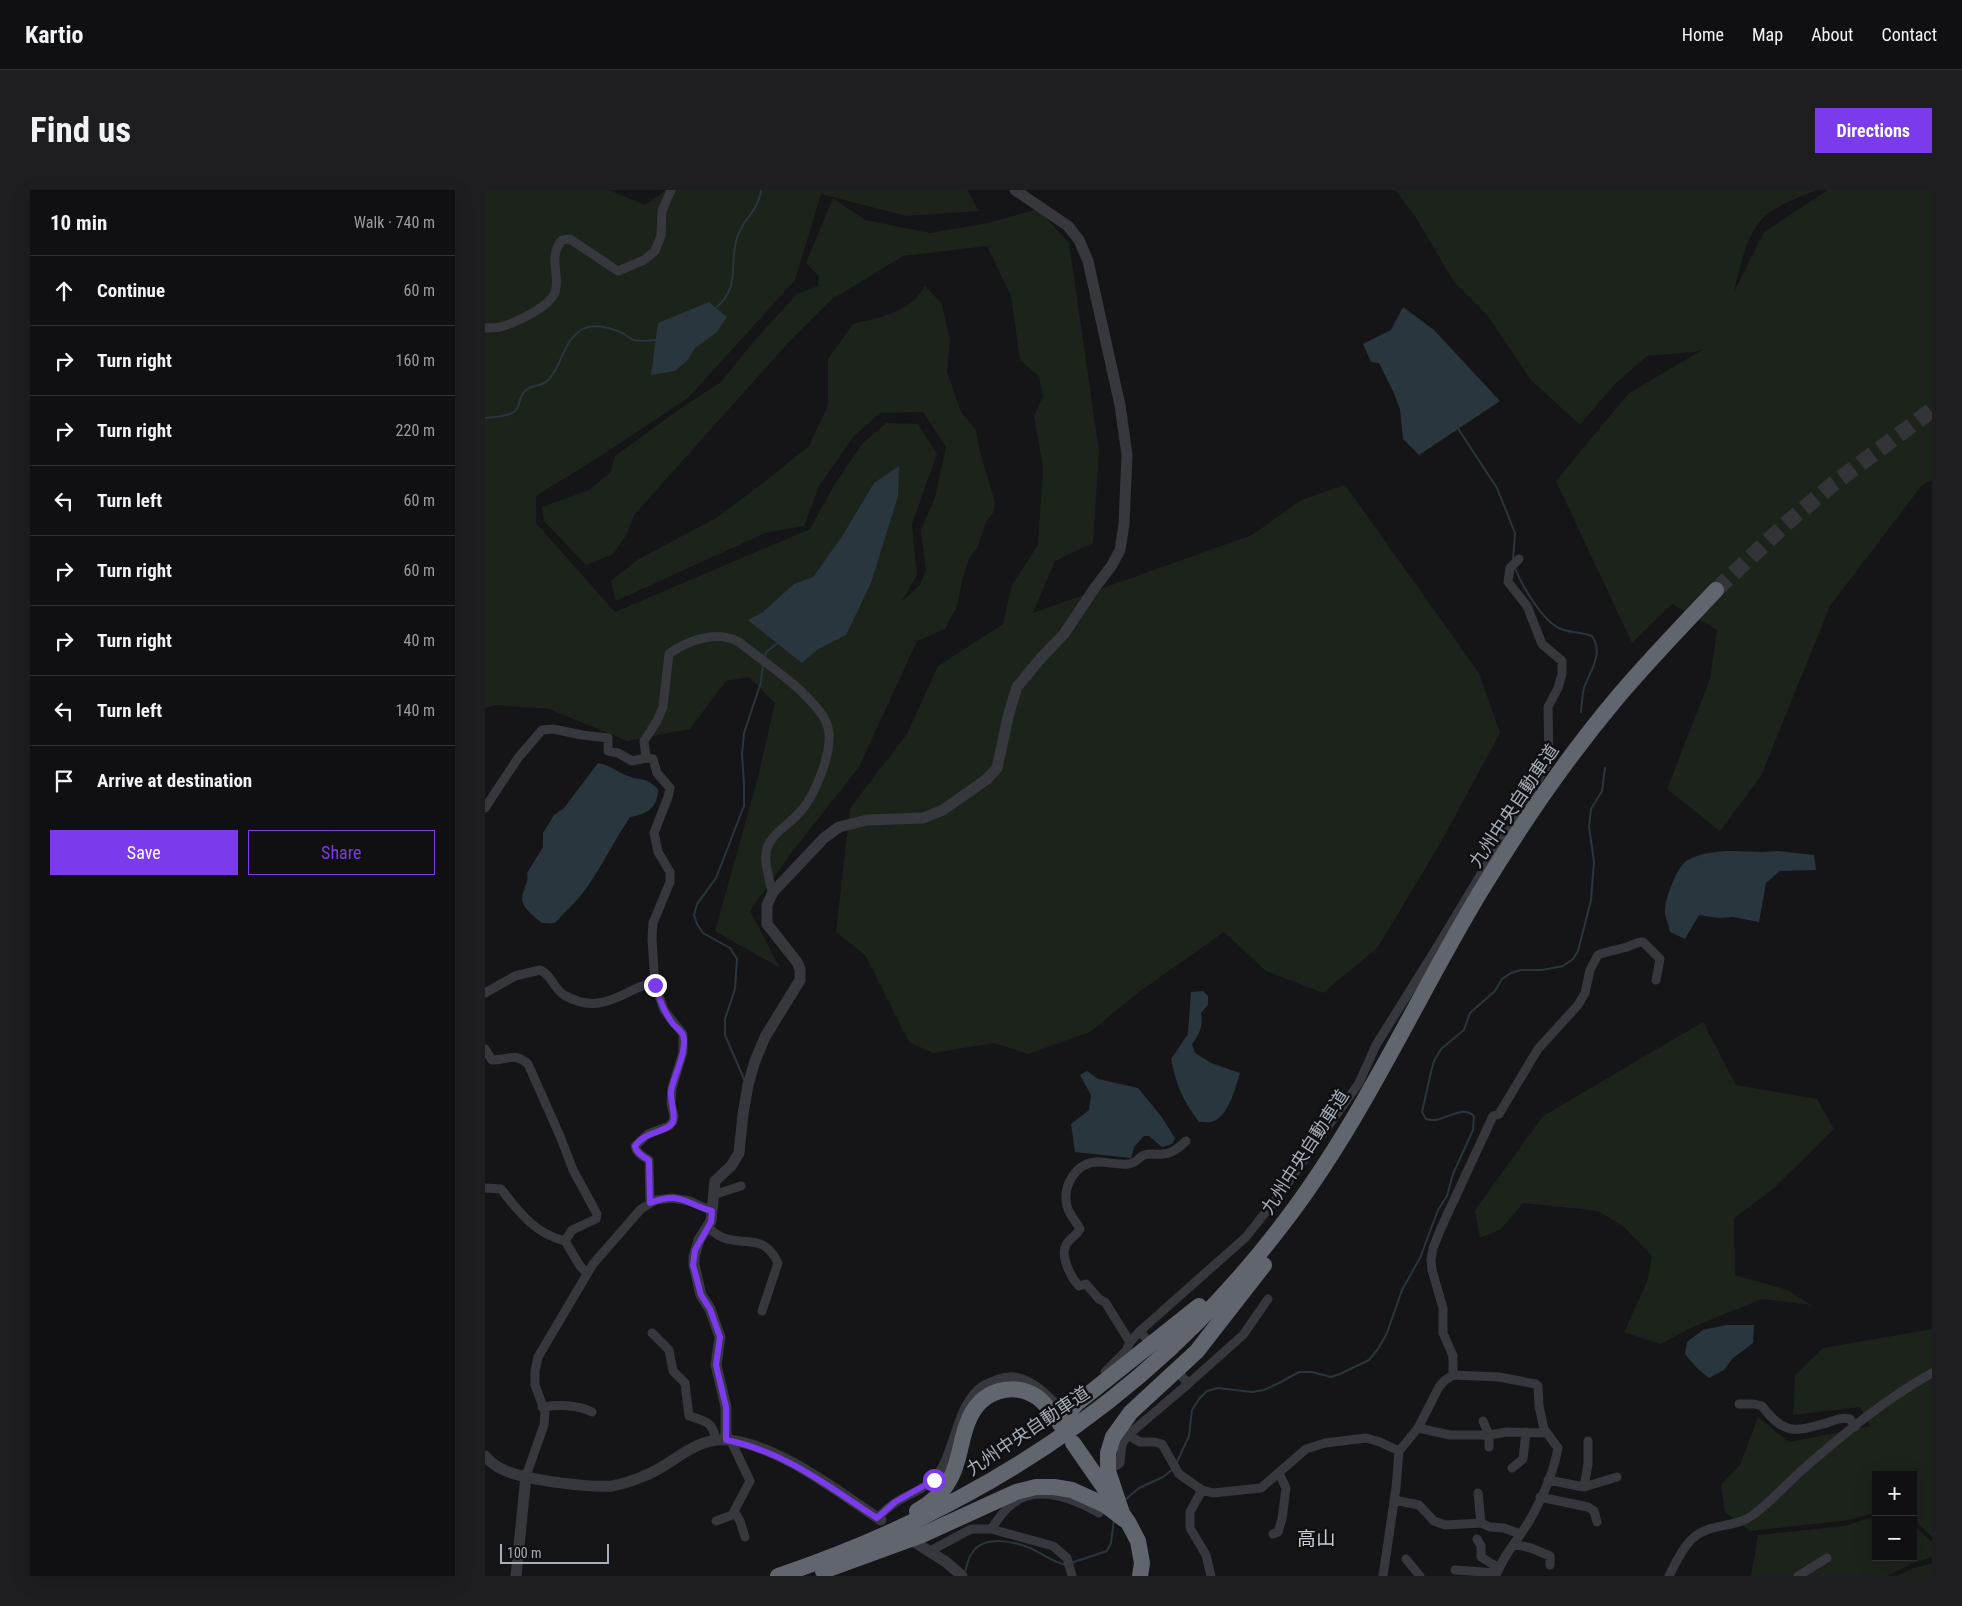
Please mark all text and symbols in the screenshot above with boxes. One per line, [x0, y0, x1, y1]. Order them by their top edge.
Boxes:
text: Kartio [25, 21, 83, 49]
text: Home [1682, 24, 1724, 45]
text: Map [1752, 24, 1783, 45]
text: About [1811, 24, 1853, 45]
text: Contact [1881, 24, 1937, 45]
button: Directions [1815, 108, 1932, 153]
text: Find us [30, 110, 131, 151]
text: 10 min [50, 211, 107, 235]
text: Walk · 740 m [354, 213, 435, 232]
icon: ahead [50, 277, 78, 305]
text: Continue [97, 279, 165, 302]
text: 60 m [403, 281, 435, 300]
icon: right [50, 347, 78, 375]
text: Turn right [97, 349, 172, 372]
text: 160 m [396, 351, 435, 370]
icon: right [50, 417, 78, 445]
text: Turn right [97, 419, 172, 442]
text: 220 m [396, 421, 435, 440]
icon: left [50, 487, 78, 515]
text: Turn left [97, 489, 162, 512]
text: 60 m [403, 491, 435, 510]
icon: right [50, 557, 78, 585]
text: Turn right [97, 559, 172, 582]
text: 60 m [403, 561, 435, 580]
icon: right [50, 627, 78, 655]
text: Turn right [97, 629, 172, 652]
text: 40 m [403, 631, 435, 650]
icon: left [50, 697, 78, 725]
text: Turn left [97, 699, 162, 722]
text: 140 m [396, 701, 435, 720]
street label: 九州中央自動車道 [1465, 740, 1563, 871]
icon: arrive [50, 767, 78, 795]
text: Arrive at destination [97, 769, 252, 792]
button: Save [50, 830, 238, 875]
button: Share [248, 830, 435, 875]
route end [644, 974, 667, 997]
street label: 九州中央自動車道 [1257, 1086, 1353, 1218]
street label: 九州中央自動車道 [962, 1382, 1093, 1480]
route start [923, 1469, 946, 1492]
map controls [1872, 1471, 1917, 1561]
button: + [1872, 1471, 1917, 1516]
button: − [1872, 1516, 1917, 1561]
district label: 高山 [1297, 1527, 1335, 1550]
scale bar [500, 1541, 609, 1564]
text: 100 m [507, 1545, 542, 1561]

